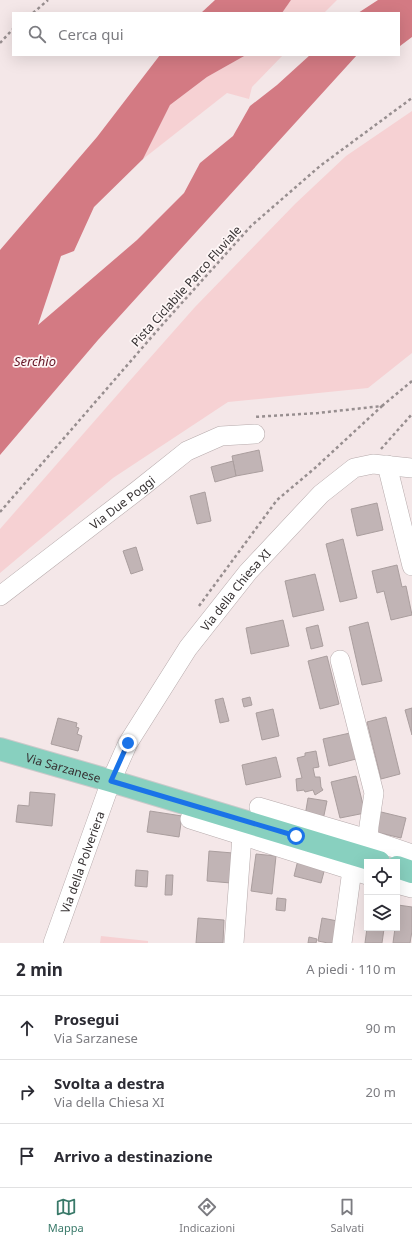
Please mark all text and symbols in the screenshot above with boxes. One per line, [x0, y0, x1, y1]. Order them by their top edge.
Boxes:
search box [12, 12, 400, 56]
icon: search [26, 23, 48, 45]
text: Cerca qui [58, 24, 124, 44]
street label: Pista Ciclabile Parco Fluviale [127, 222, 245, 350]
water label: Serchio [14, 352, 56, 370]
street label: Via Due Poggi [86, 471, 158, 533]
street label: Via della Chiesa XI [196, 545, 274, 635]
route end [119, 734, 137, 752]
street label: Via Sarzanese [24, 748, 103, 786]
street label: Via della Polveriera [56, 809, 108, 915]
route start [287, 827, 305, 845]
map controls [364, 859, 400, 931]
button: locate [364, 859, 400, 895]
button: layers [364, 895, 400, 931]
text: 2 min [16, 958, 63, 981]
text: A piedi · 110 m [306, 960, 396, 978]
text: Prosegui [54, 1009, 119, 1029]
icon: ahead [16, 1017, 38, 1039]
text: 90 m [366, 1019, 396, 1037]
text: Via Sarzanese [54, 1029, 138, 1047]
text: Svolta a destra [54, 1073, 165, 1093]
icon: right [16, 1081, 38, 1103]
text: 20 m [366, 1083, 396, 1101]
text: Via della Chiesa XI [54, 1093, 164, 1111]
icon: arrive [16, 1145, 38, 1167]
text: Arrivo a destinazione [54, 1146, 213, 1166]
tab: Mappa [48, 1196, 84, 1235]
tab: Indicazioni [179, 1196, 235, 1235]
tab: Salvati [331, 1196, 364, 1235]

